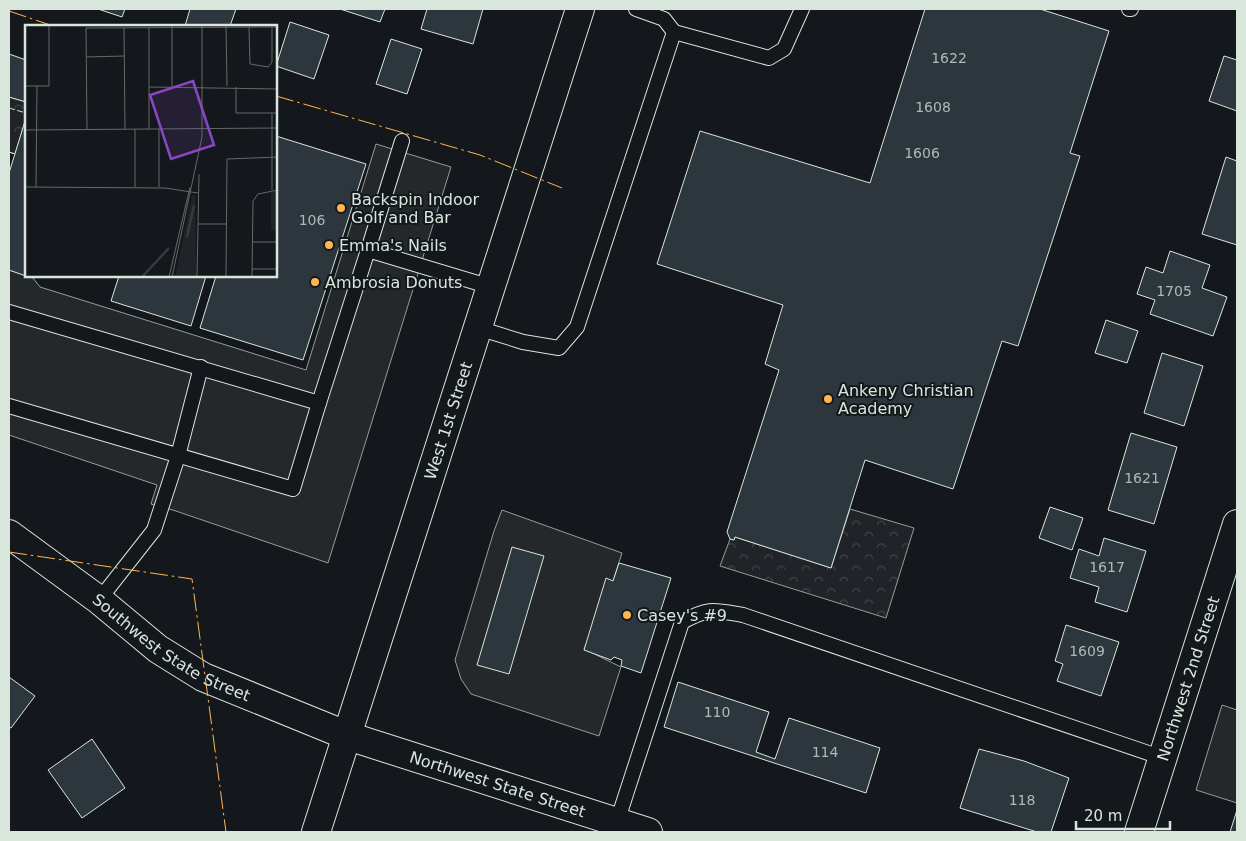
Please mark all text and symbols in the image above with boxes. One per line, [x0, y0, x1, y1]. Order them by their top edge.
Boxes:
inset map [25, 25, 278, 278]
house number: 1622 [931, 50, 967, 66]
house number: 1608 [915, 99, 951, 115]
house number: 1606 [904, 145, 940, 161]
place label: Backspin Indoor Golf and Bar [351, 190, 480, 227]
marker: Backspin Indoor Golf and Bar [335, 202, 347, 214]
house number: 106 [299, 212, 325, 228]
place label: Emma's Nails [339, 236, 447, 255]
marker: Emma's Nails [323, 239, 335, 251]
place label: Ambrosia Donuts [325, 273, 462, 292]
marker: Ambrosia Donuts [309, 276, 321, 288]
house number: 1705 [1156, 283, 1192, 299]
street label: West 1st Street [421, 359, 476, 482]
place label: Ankeny Christian Academy [838, 381, 974, 418]
marker: Ankeny Christian Academy [822, 393, 834, 405]
house number: 1621 [1124, 470, 1160, 486]
house number: 1617 [1089, 559, 1125, 575]
street label: Southwest State Street [89, 590, 253, 705]
street label: Northwest 2nd Street [1153, 594, 1223, 763]
place label: Casey's #9 [637, 606, 727, 625]
marker: Casey's #9 [621, 609, 633, 621]
house number: 1609 [1069, 643, 1105, 659]
house number: 110 [704, 704, 730, 720]
house number: 114 [812, 744, 838, 760]
street label: Northwest State Street [407, 747, 588, 821]
house number: 118 [1009, 792, 1035, 808]
scale bar [1076, 798, 1170, 830]
text: 20 m [1084, 807, 1122, 825]

